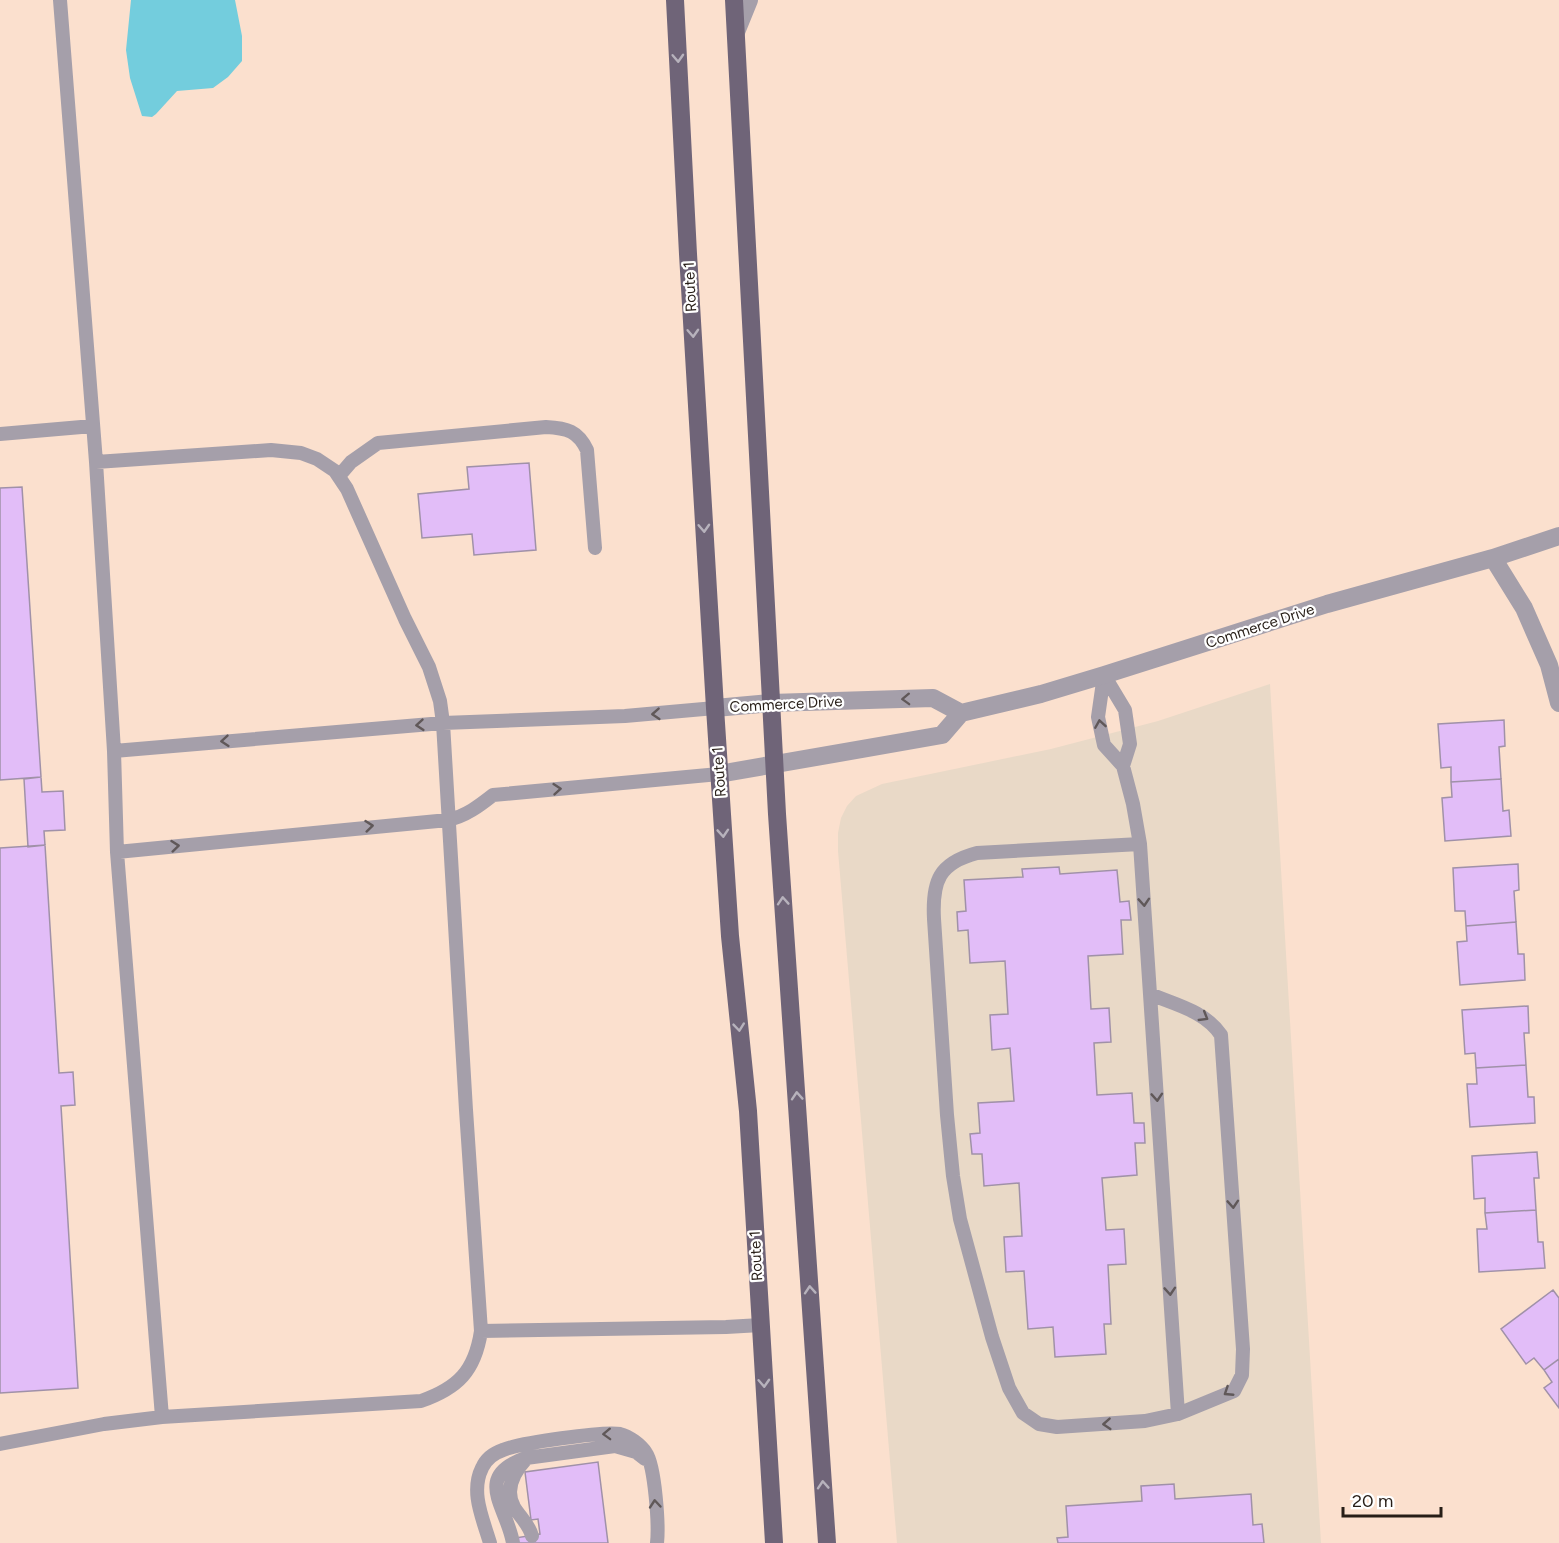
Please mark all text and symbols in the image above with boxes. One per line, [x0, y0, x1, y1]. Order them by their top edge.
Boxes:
one-way arrow [672, 54, 685, 63]
street label: Route 1 [680, 261, 700, 313]
one-way arrow [686, 329, 699, 338]
one-way arrow [698, 524, 711, 533]
street label: Commerce Drive [1203, 600, 1317, 652]
street label: Commerce Drive [729, 692, 843, 716]
one-way arrow [902, 693, 911, 705]
one-way arrow [652, 707, 661, 720]
one-way arrow [415, 718, 424, 731]
one-way arrow [1094, 720, 1107, 730]
one-way arrow [221, 735, 230, 748]
street label: Route 1 [708, 746, 730, 798]
one-way arrow [552, 783, 561, 796]
one-way arrow [365, 820, 374, 833]
one-way arrow [716, 828, 729, 837]
one-way arrow [171, 840, 180, 853]
one-way arrow [777, 896, 790, 905]
one-way arrow [1137, 898, 1150, 907]
one-way arrow [1198, 1010, 1208, 1022]
one-way arrow [732, 1022, 745, 1032]
one-way arrow [790, 1091, 803, 1100]
one-way arrow [1150, 1092, 1163, 1101]
one-way arrow [1227, 1199, 1240, 1208]
street label: Route 1 [746, 1230, 766, 1282]
one-way arrow [804, 1286, 817, 1295]
one-way arrow [1163, 1287, 1176, 1296]
one-way arrow [757, 1379, 770, 1388]
one-way arrow [1224, 1385, 1234, 1397]
one-way arrow [1102, 1417, 1111, 1430]
one-way arrow [603, 1428, 612, 1441]
one-way arrow [817, 1480, 830, 1489]
scale bar [1343, 1480, 1440, 1518]
text: 20 m [1352, 1490, 1393, 1512]
one-way arrow [649, 1499, 662, 1508]

